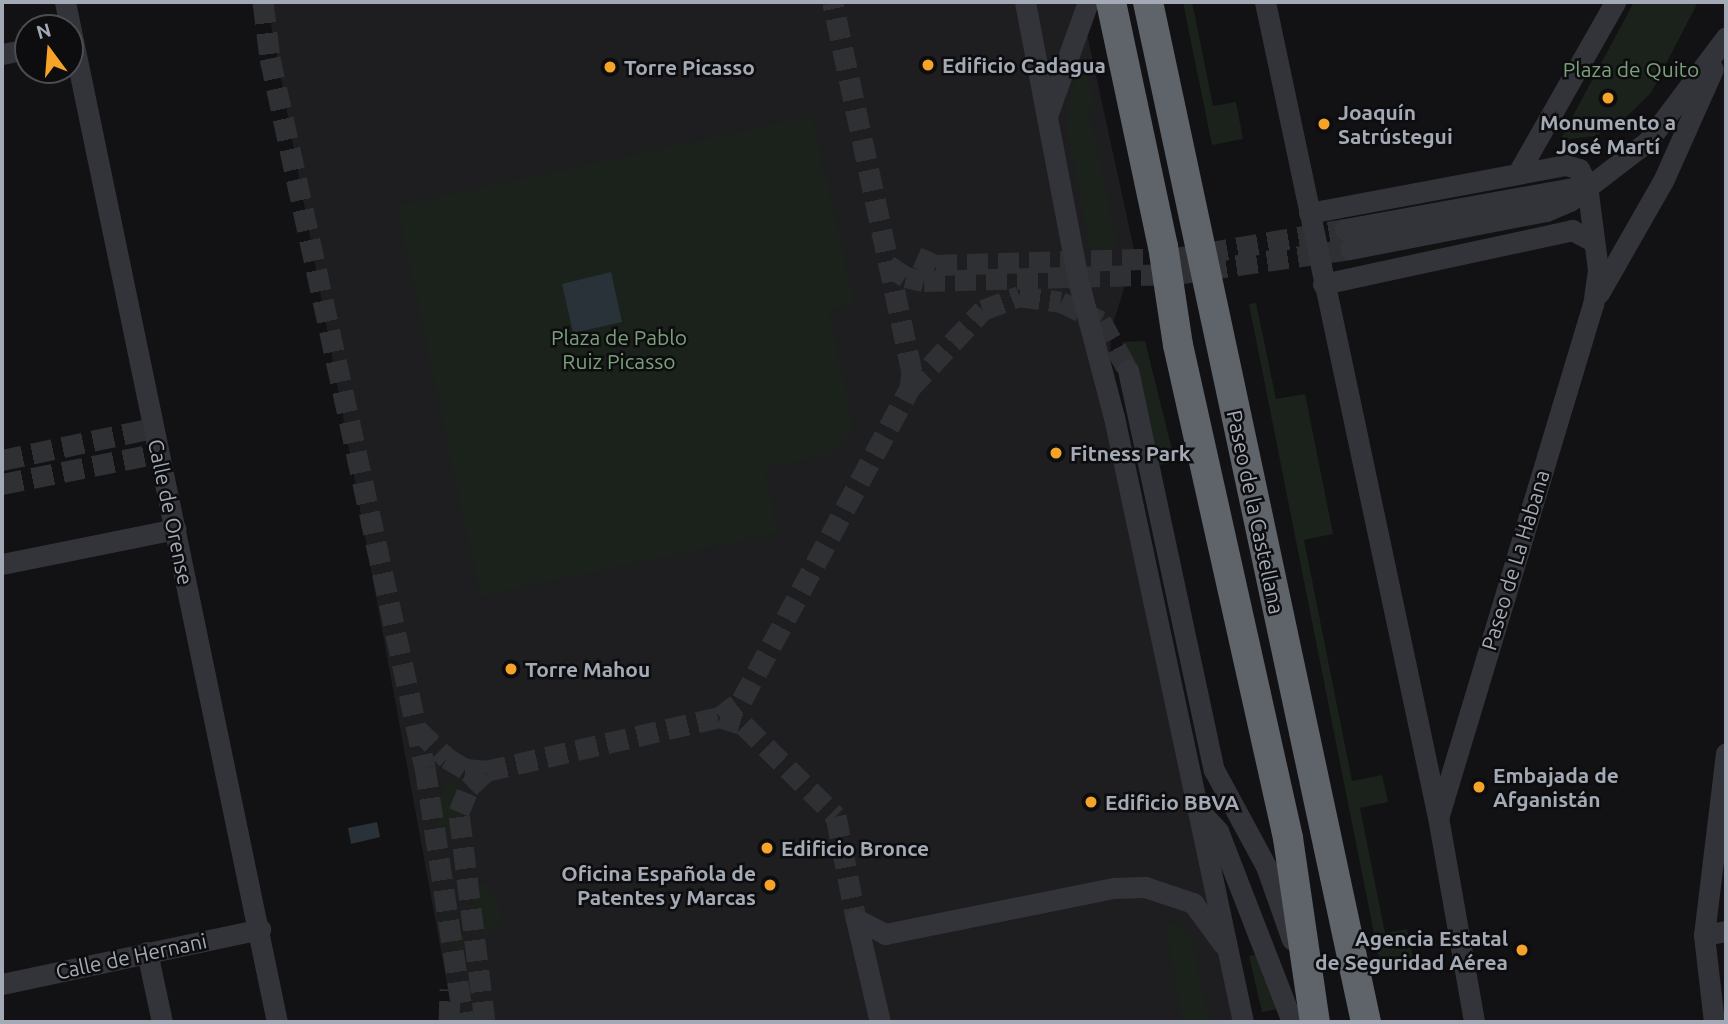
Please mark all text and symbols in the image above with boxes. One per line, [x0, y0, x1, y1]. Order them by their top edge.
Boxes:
north arrow [14, 14, 84, 84]
text: N [34, 18, 54, 43]
place label: Edificio Cadagua [942, 52, 1106, 78]
place label: Torre Picasso [624, 54, 755, 80]
park label: Plaza de Quito [1563, 56, 1699, 82]
marker: Edificio Cadagua [920, 57, 936, 73]
marker: Torre Picasso [602, 59, 618, 75]
marker: Monumento a José Martí [1600, 90, 1616, 106]
place label: Joaquín Satrústegui [1338, 99, 1453, 149]
place label: Monumento a José Martí [1540, 109, 1676, 159]
marker: Joaquín Satrústegui [1316, 116, 1332, 132]
park label: Plaza de Pablo Ruiz Picasso [551, 324, 687, 374]
street label: Paseo de la Castellana [1222, 408, 1290, 616]
street label: Calle de Orense [143, 437, 199, 587]
place label: Fitness Park [1070, 440, 1191, 466]
marker: Fitness Park [1048, 445, 1064, 461]
street label: Paseo de La Habana [1476, 467, 1554, 653]
place label: Torre Mahou [525, 656, 650, 682]
marker: Torre Mahou [503, 661, 519, 677]
place label: Embajada de Afganistán [1493, 762, 1619, 812]
marker: Embajada de Afganistán [1471, 779, 1487, 795]
place label: Edificio BBVA [1105, 789, 1239, 815]
marker: Edificio BBVA [1083, 794, 1099, 810]
place label: Edificio Bronce [781, 835, 929, 861]
marker: Edificio Bronce [759, 840, 775, 856]
place label: Oficina Española de Patentes y Marcas [561, 860, 756, 910]
marker: Oficina Española de Patentes y Marcas [762, 877, 778, 893]
place label: Agencia Estatal de Seguridad Aérea [1315, 925, 1508, 975]
street label: Calle de Hernani [53, 928, 209, 984]
marker: Agencia Estatal de Seguridad Aérea [1514, 942, 1530, 958]

